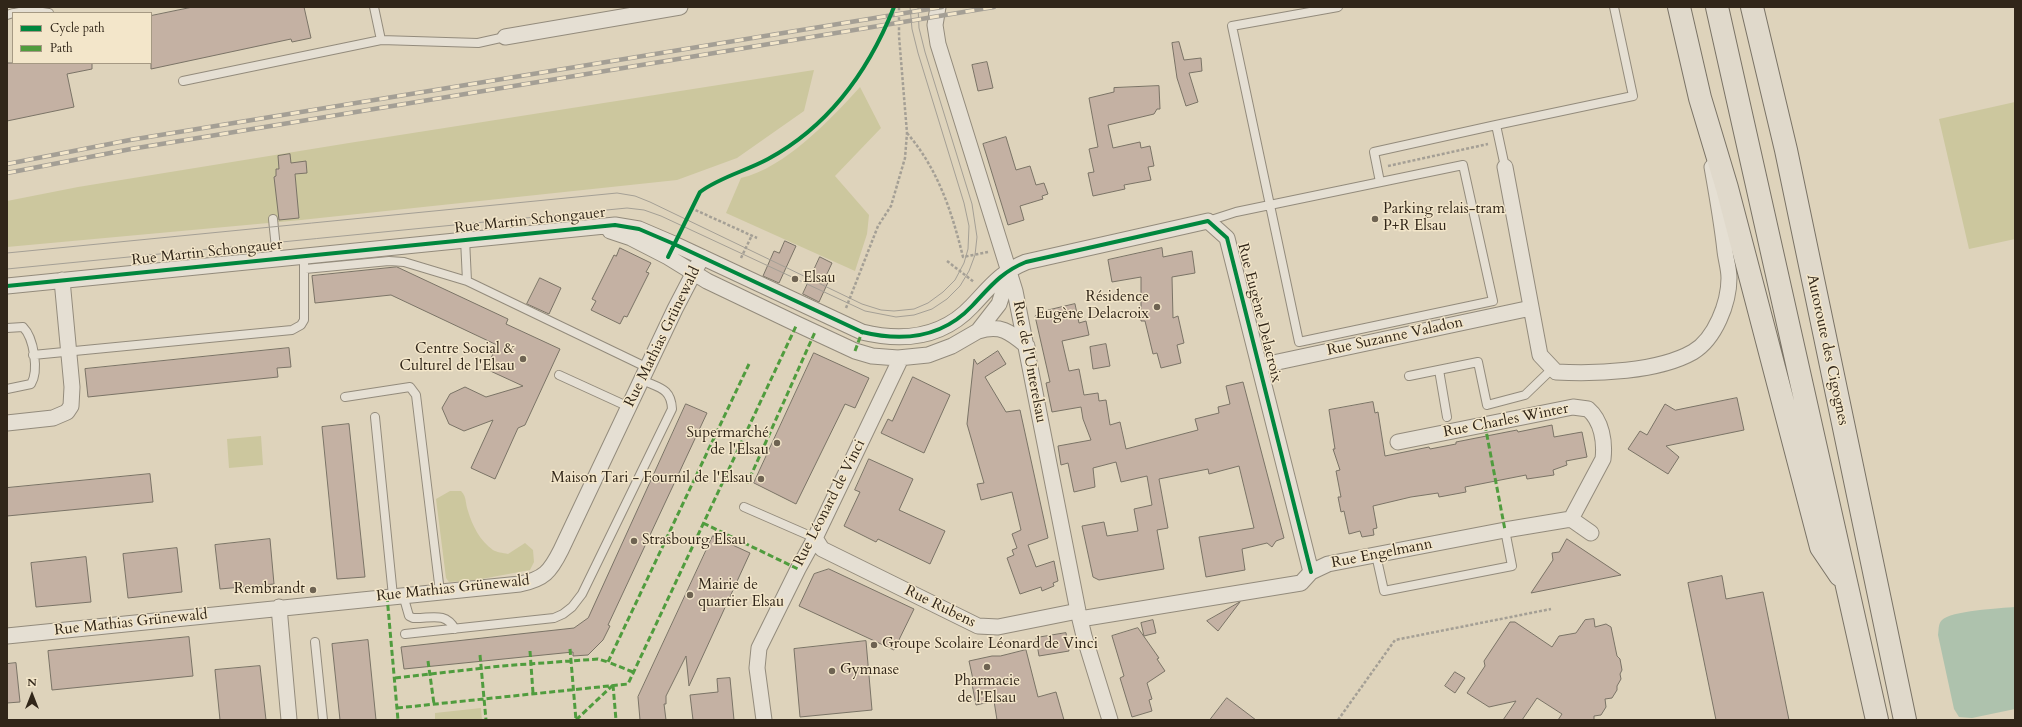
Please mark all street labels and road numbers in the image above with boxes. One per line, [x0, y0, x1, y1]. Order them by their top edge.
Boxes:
street label: Rue Martin Schongauer [454, 204, 606, 238]
street label: Rue Martin Schongauer [131, 236, 283, 270]
street label: Rue Eugène Delacroix [1233, 241, 1285, 385]
street label: Rue Mathias Grünewald [621, 264, 705, 410]
street label: Autoroute des Cigognes [1802, 273, 1852, 427]
street label: Rue de l'Unterelsau [1008, 300, 1050, 424]
street label: Rue Suzanne Valadon [1325, 314, 1465, 360]
street label: Rue Charles Winter [1442, 400, 1570, 442]
street label: Rue Léonard de Vinci [790, 437, 870, 569]
street label: Rue Engelmann [1330, 535, 1434, 573]
street label: Rue Mathias Grünewald [375, 572, 531, 606]
street label: Rue Rubens [902, 582, 978, 632]
street label: Rue Mathias Grünewald [53, 606, 209, 640]

